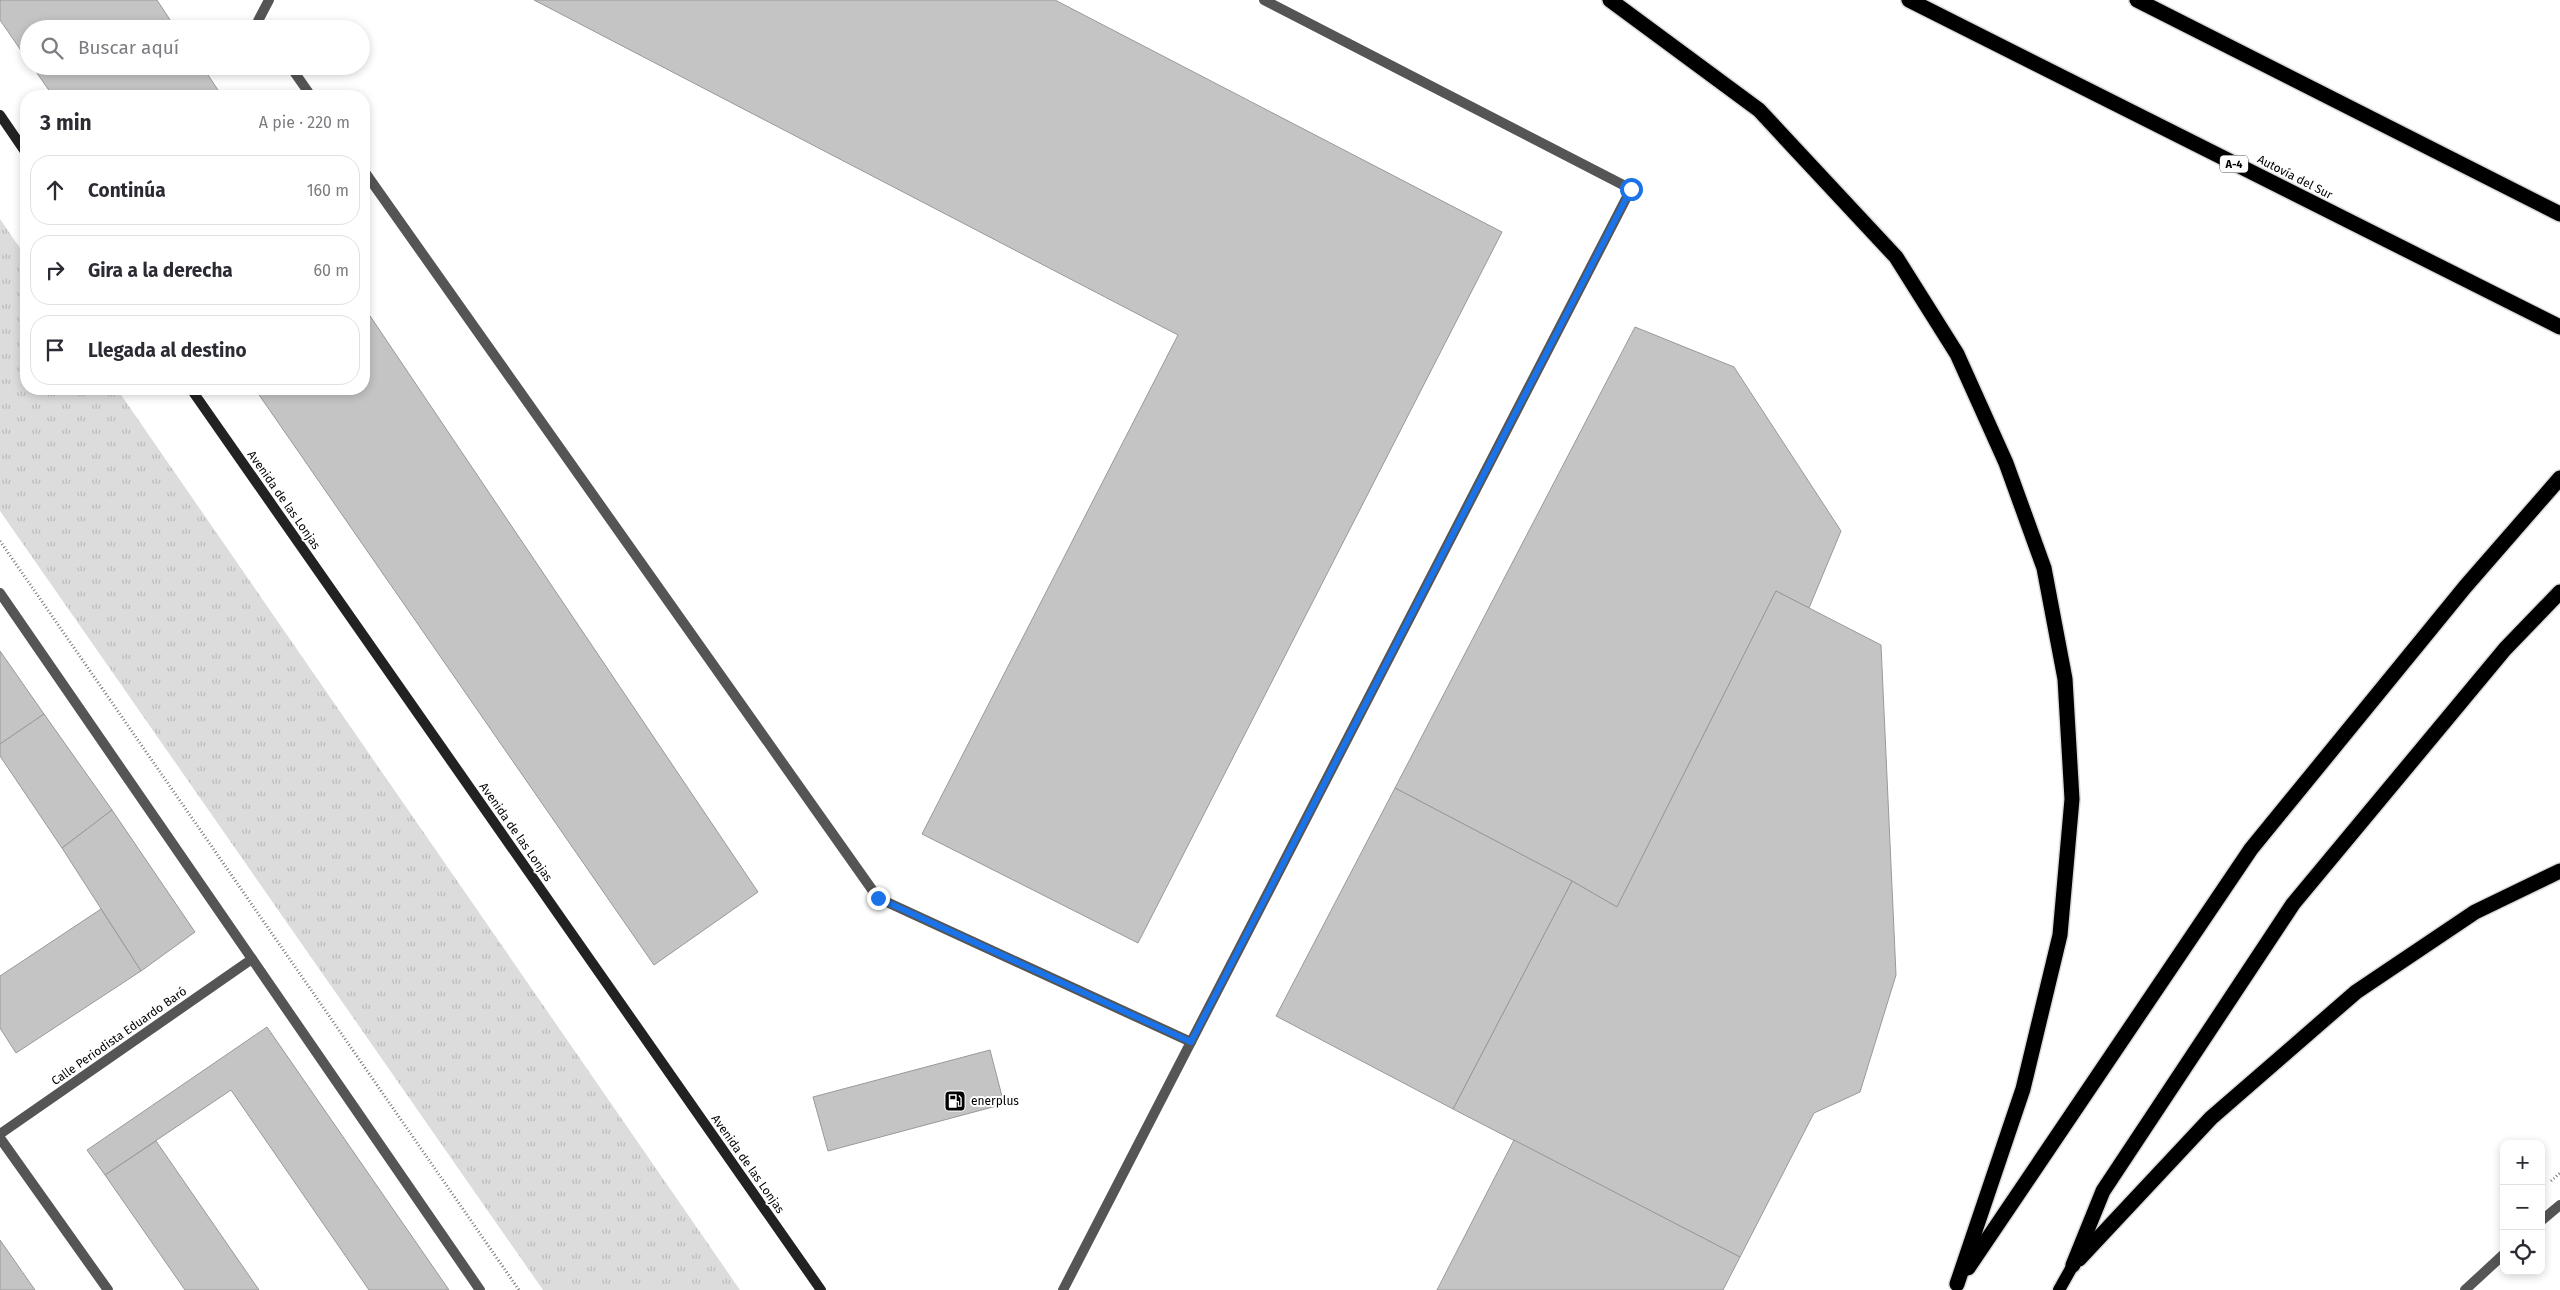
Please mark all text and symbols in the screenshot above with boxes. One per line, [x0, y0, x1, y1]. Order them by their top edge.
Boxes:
search box [20, 20, 370, 75]
icon: search [38, 34, 66, 62]
text: Buscar aquí [78, 36, 179, 59]
text: 3 min [40, 110, 92, 136]
text: A pie · 220 m [259, 113, 350, 132]
street label: Autovía del Sur [2255, 152, 2335, 202]
road number: A-4 [2220, 156, 2248, 172]
icon: ahead [41, 176, 69, 204]
route start [1620, 178, 1643, 201]
text: Continúa [88, 179, 166, 202]
text: 160 m [307, 181, 349, 200]
icon: right [41, 256, 69, 284]
text: Gira a la derecha [88, 259, 233, 282]
text: 60 m [314, 261, 349, 280]
icon: arrive [41, 336, 69, 364]
text: Llegada al destino [88, 339, 247, 362]
street label: Avenida de las Lonjas [245, 448, 324, 552]
street label: Avenida de las Lonjas [477, 780, 556, 884]
route end [867, 887, 890, 910]
street label: Calle Periodista Eduardo Baró [49, 984, 189, 1088]
fuel station icon: enerplus [943, 1089, 967, 1113]
place label: enerplus [971, 1094, 1019, 1108]
street label: Avenida de las Lonjas [709, 1112, 788, 1216]
map controls [2500, 1140, 2545, 1275]
button: + [2500, 1140, 2545, 1185]
button: − [2500, 1185, 2545, 1230]
button: locate [2500, 1230, 2545, 1275]

